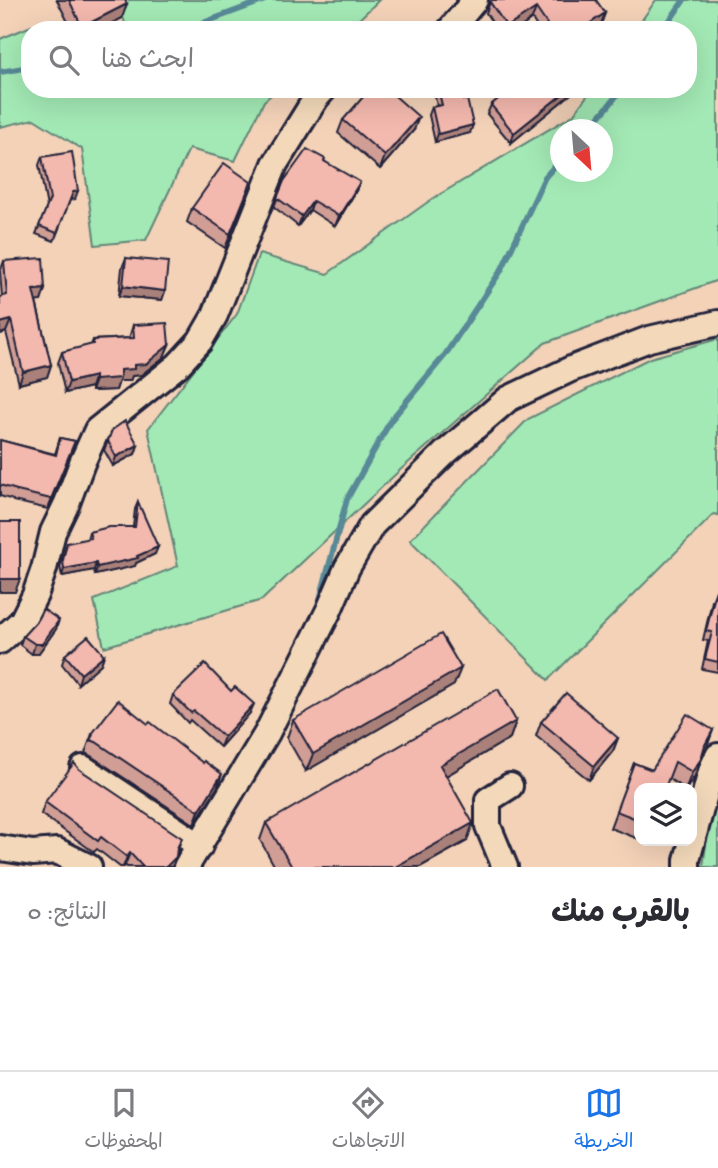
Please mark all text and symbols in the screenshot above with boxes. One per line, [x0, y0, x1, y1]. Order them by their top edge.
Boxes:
search box [21, 21, 697, 98]
icon: search [45, 41, 83, 79]
text: ابحث هنا [101, 47, 194, 78]
north arrow [550, 119, 613, 182]
map controls [634, 783, 697, 846]
button: layers [634, 783, 697, 846]
text: بالقرب منك [551, 898, 690, 933]
text: النتائج: 0 [28, 901, 107, 928]
tab: المحفوظات [85, 1084, 163, 1157]
tab: الاتجاهات [332, 1084, 405, 1157]
tab: الخريطة [574, 1084, 633, 1157]

